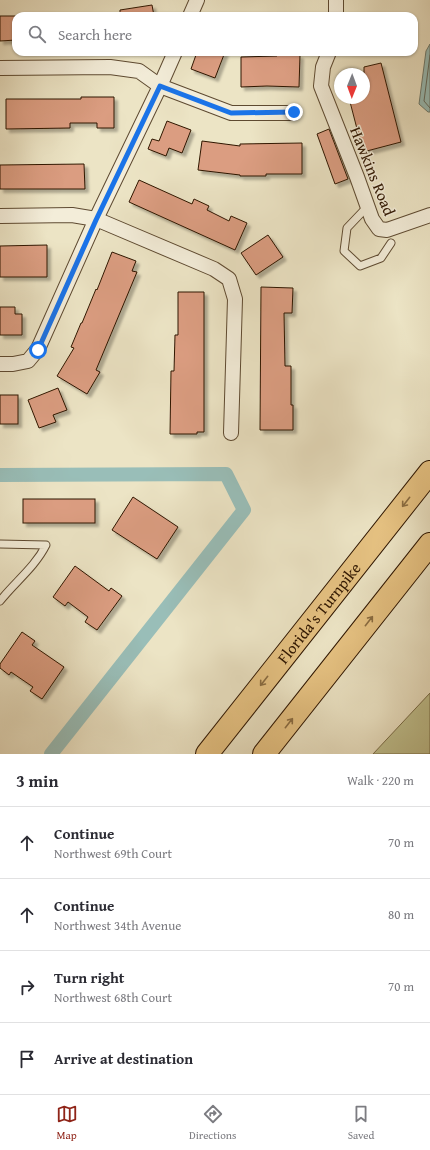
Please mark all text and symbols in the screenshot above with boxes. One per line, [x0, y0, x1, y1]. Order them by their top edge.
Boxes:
search box [12, 12, 418, 56]
icon: search [26, 23, 48, 45]
text: Search here [58, 24, 132, 45]
north arrow [334, 68, 370, 104]
route end [285, 103, 303, 121]
street label: Hawkins Road [344, 123, 402, 220]
route start [29, 341, 47, 359]
one-way arrow [401, 497, 410, 508]
street label: Florida's Turnpike [271, 557, 366, 669]
one-way arrow [365, 616, 373, 627]
one-way arrow [260, 676, 269, 687]
one-way arrow [284, 718, 293, 729]
text: 3 min [16, 768, 58, 793]
text: Walk · 220 m [347, 771, 414, 790]
text: Continue [54, 823, 115, 844]
icon: ahead [16, 832, 38, 854]
text: 70 m [388, 833, 414, 852]
text: Northwest 69th Court [54, 844, 172, 863]
text: Continue [54, 895, 115, 916]
icon: ahead [16, 904, 38, 926]
text: 80 m [388, 905, 414, 924]
text: Northwest 34th Avenue [54, 916, 181, 935]
text: Turn right [54, 967, 125, 988]
icon: right [16, 976, 38, 998]
text: 70 m [388, 977, 414, 996]
text: Northwest 68th Court [54, 988, 172, 1007]
icon: arrive [16, 1048, 38, 1070]
text: Arrive at destination [54, 1048, 193, 1069]
tab: Map [56, 1103, 78, 1143]
tab: Directions [189, 1103, 236, 1143]
tab: Saved [348, 1103, 374, 1143]

